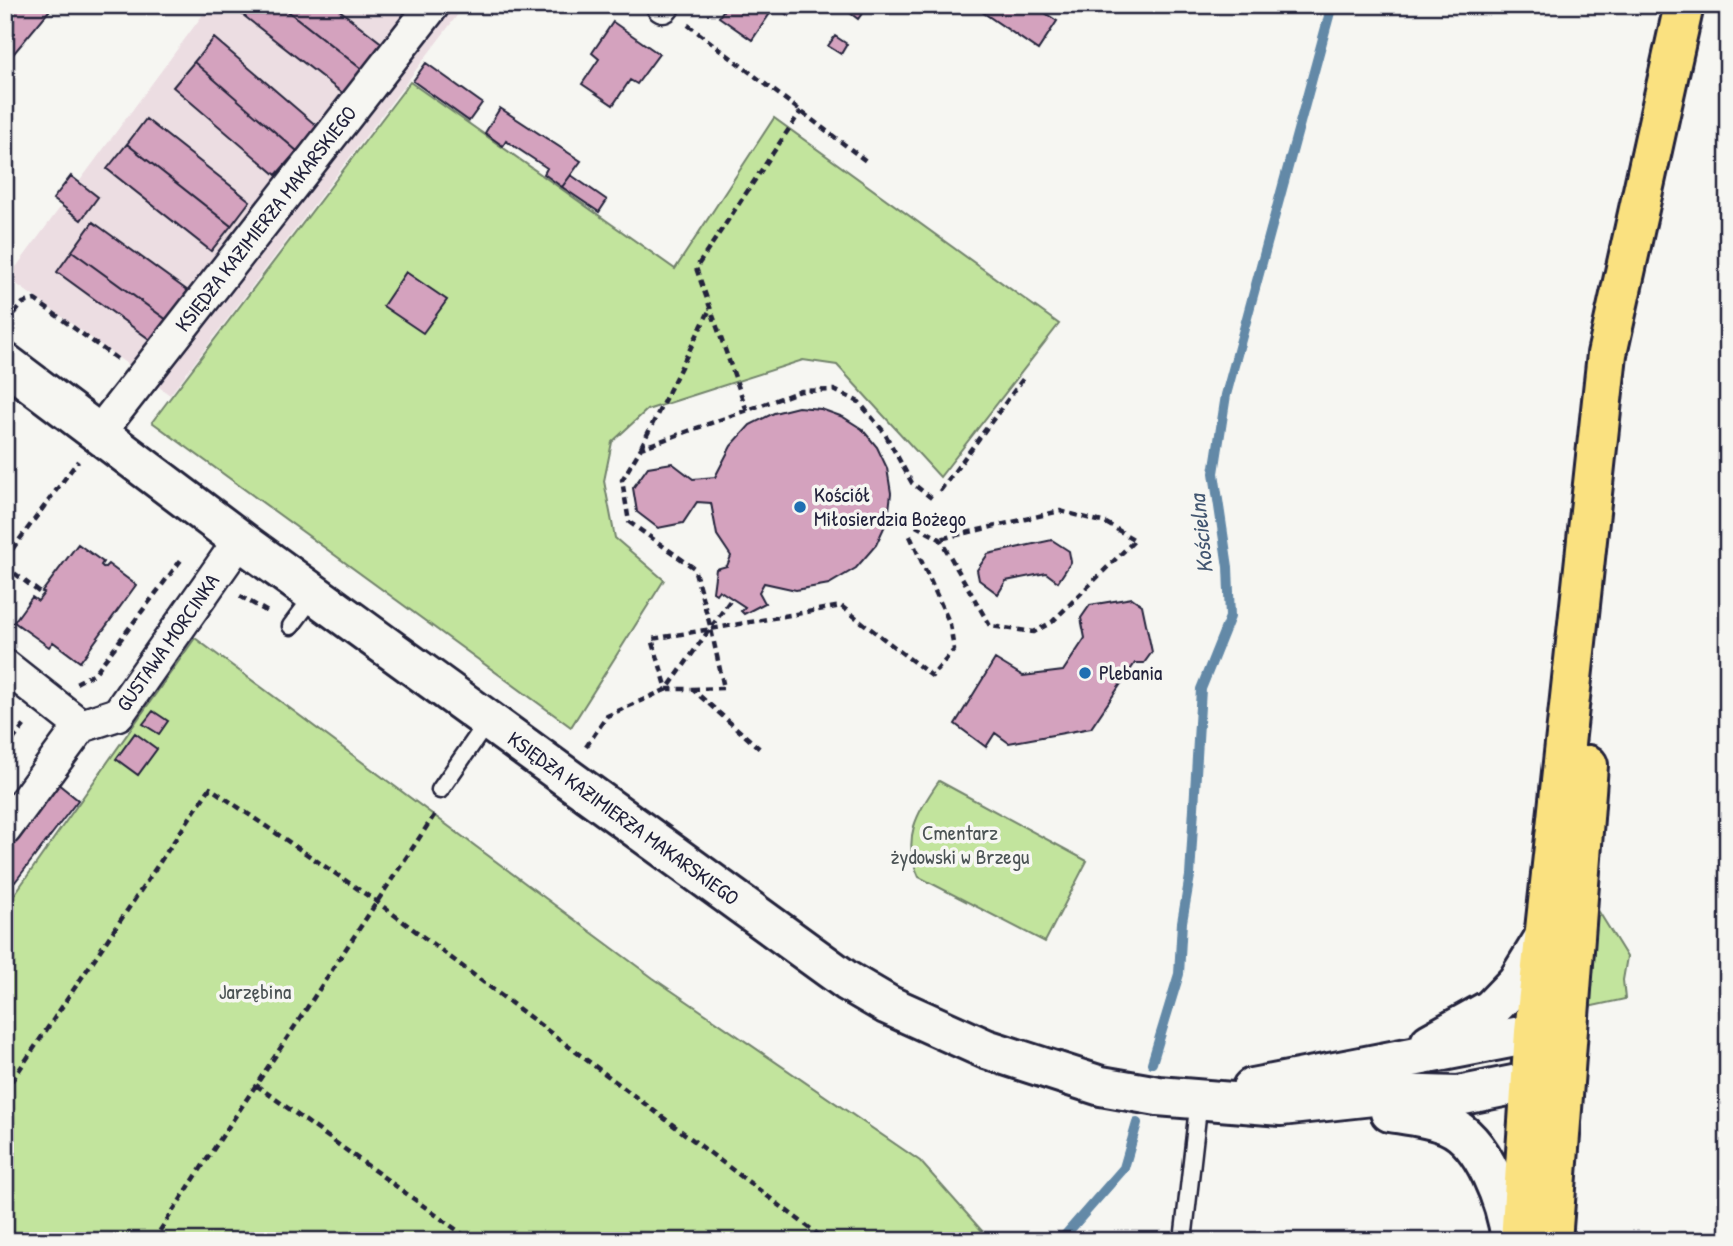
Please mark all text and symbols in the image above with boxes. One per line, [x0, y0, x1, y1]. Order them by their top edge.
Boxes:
street label: KSIĘDZA KAZIMIERZA MAKARSKIEGO [168, 99, 363, 338]
place label: Kościół Miłosierdzia Bożego [814, 480, 966, 533]
water label: Kościelna [1181, 491, 1220, 575]
marker: Kościół Miłosierdzia Bożego [792, 499, 808, 515]
street label: GUSTAWA MORCINKA [109, 568, 226, 717]
place label: Plebania [1099, 658, 1162, 687]
marker: Plebania [1077, 665, 1093, 681]
street label: KSIĘDZA KAZIMIERZA MAKARSKIEGO [502, 724, 745, 912]
park label: Cmentarz żydowski w Brzegu [891, 818, 1030, 871]
park label: Jarzębina [219, 977, 291, 1006]

